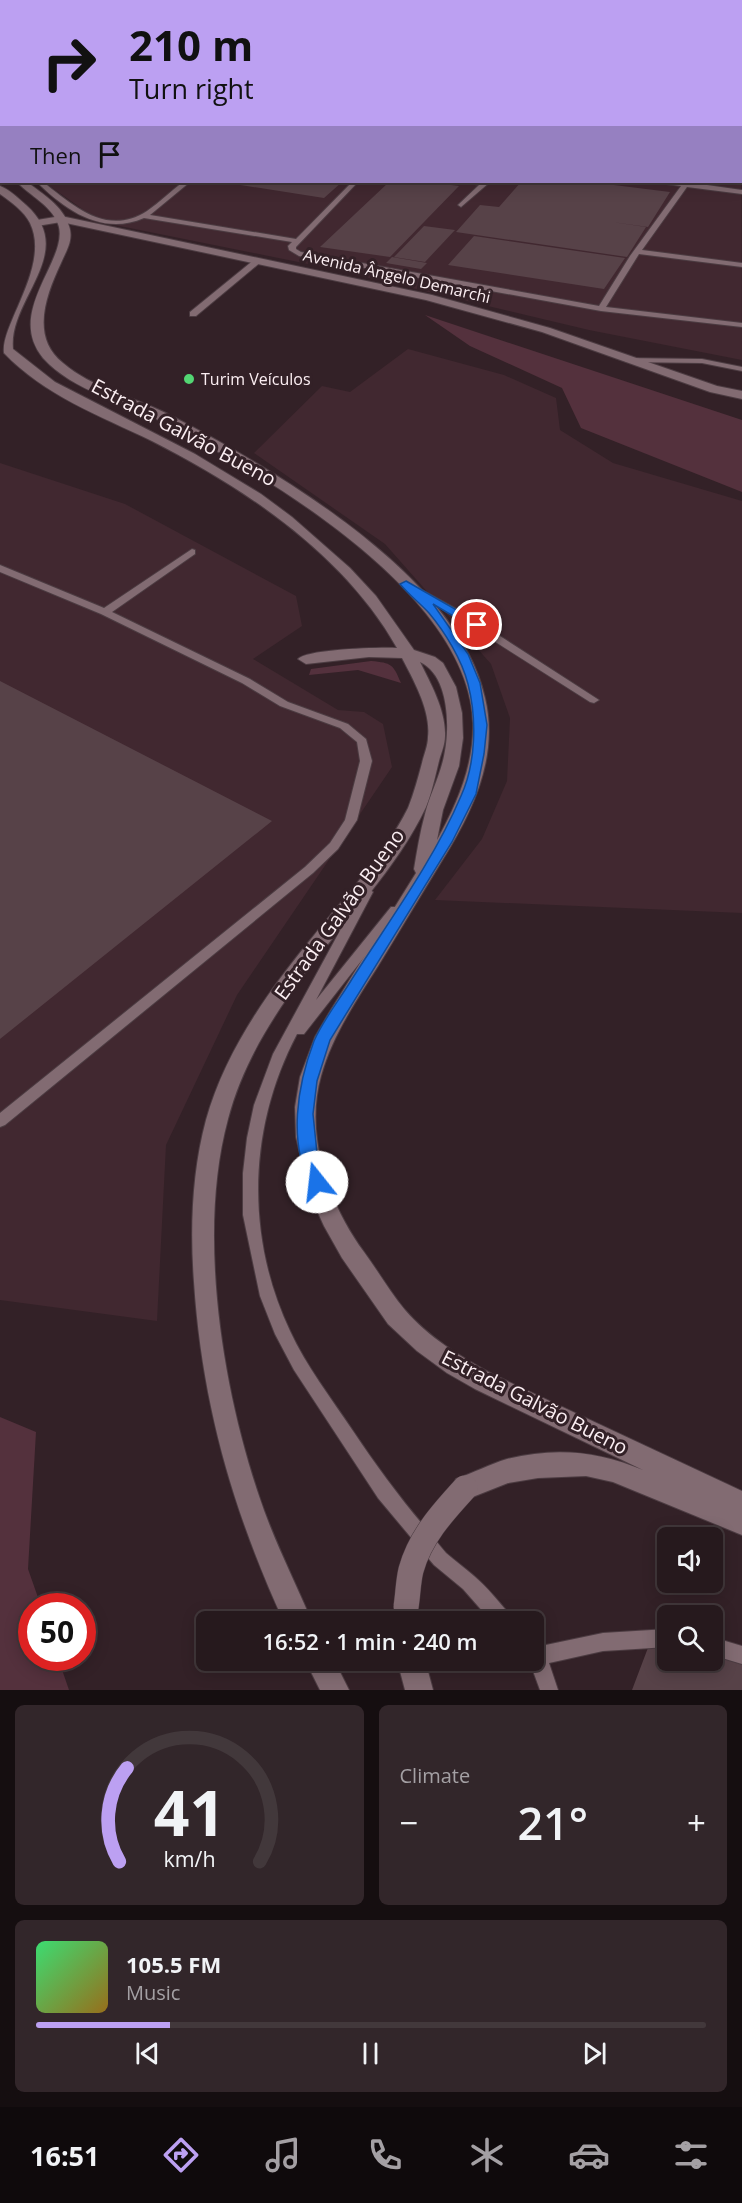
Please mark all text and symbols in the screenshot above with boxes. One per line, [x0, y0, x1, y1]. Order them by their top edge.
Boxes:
text: 210 m [129, 16, 253, 73]
icon: right [30, 24, 108, 102]
text: Turn right [129, 70, 254, 107]
icon: arrive [93, 138, 126, 171]
text: Then [30, 140, 81, 170]
street label: Avenida Ângelo Demarchi [301, 244, 493, 308]
place label: Turim Veículos [201, 368, 311, 390]
street label: Estrada Galvão Bueno [87, 372, 281, 492]
marker: Turim Veículos [182, 372, 196, 386]
pin [451, 599, 502, 650]
icon: arrive [460, 608, 493, 641]
street label: Estrada Galvão Bueno [268, 823, 410, 1005]
position arrow [285, 1150, 349, 1214]
street label: Estrada Galvão Bueno [437, 1343, 633, 1461]
map controls [657, 1527, 723, 1671]
button: sound [657, 1527, 723, 1593]
speed limit sign: 50 [18, 1593, 96, 1671]
button: search [657, 1605, 723, 1671]
text: 16:52 · 1 min · 240 m [262, 1626, 478, 1656]
text: Climate [400, 1762, 470, 1789]
text: 41 [154, 1769, 225, 1854]
text: 21° [517, 1792, 588, 1853]
text: − [400, 1800, 418, 1845]
text: + [687, 1800, 706, 1845]
text: km/h [163, 1844, 215, 1873]
text: 105.5 FM [126, 1949, 221, 1979]
text: Music [126, 1979, 180, 2006]
icon: previous [131, 2037, 164, 2070]
icon: pause [354, 2037, 387, 2070]
icon: next [578, 2037, 611, 2070]
icon: directions [160, 2134, 202, 2176]
icon: music [262, 2134, 304, 2176]
icon: phone [364, 2134, 406, 2176]
icon: climate [466, 2134, 508, 2176]
icon: car [568, 2134, 610, 2176]
icon: filters [670, 2134, 712, 2176]
text: 16:51 [30, 2137, 99, 2174]

